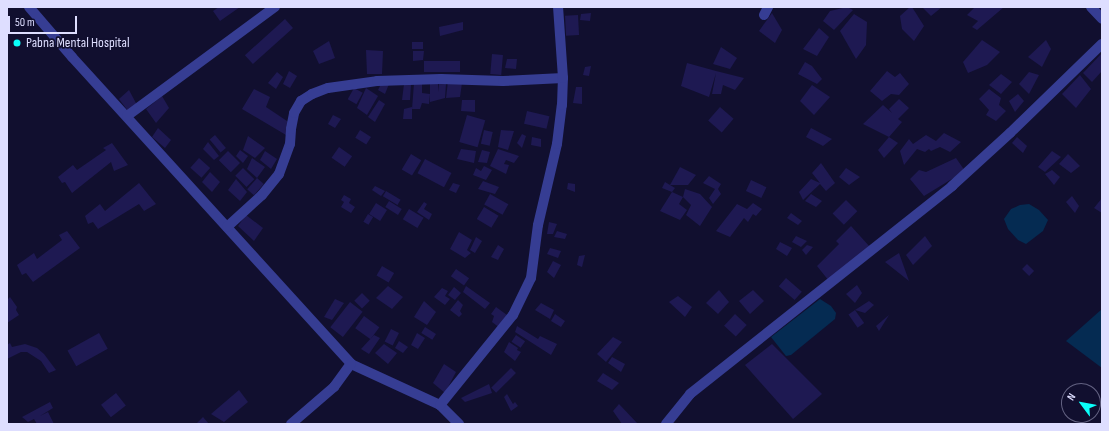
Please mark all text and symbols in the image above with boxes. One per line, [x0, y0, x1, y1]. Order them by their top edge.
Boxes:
scale bar [10, 8, 79, 34]
text: 50 m [15, 15, 35, 30]
place label: Pabna Mental Hospital [26, 35, 130, 51]
marker: Pabna Mental Hospital [11, 37, 23, 49]
north arrow [1061, 383, 1101, 423]
text: N [1064, 391, 1078, 403]

